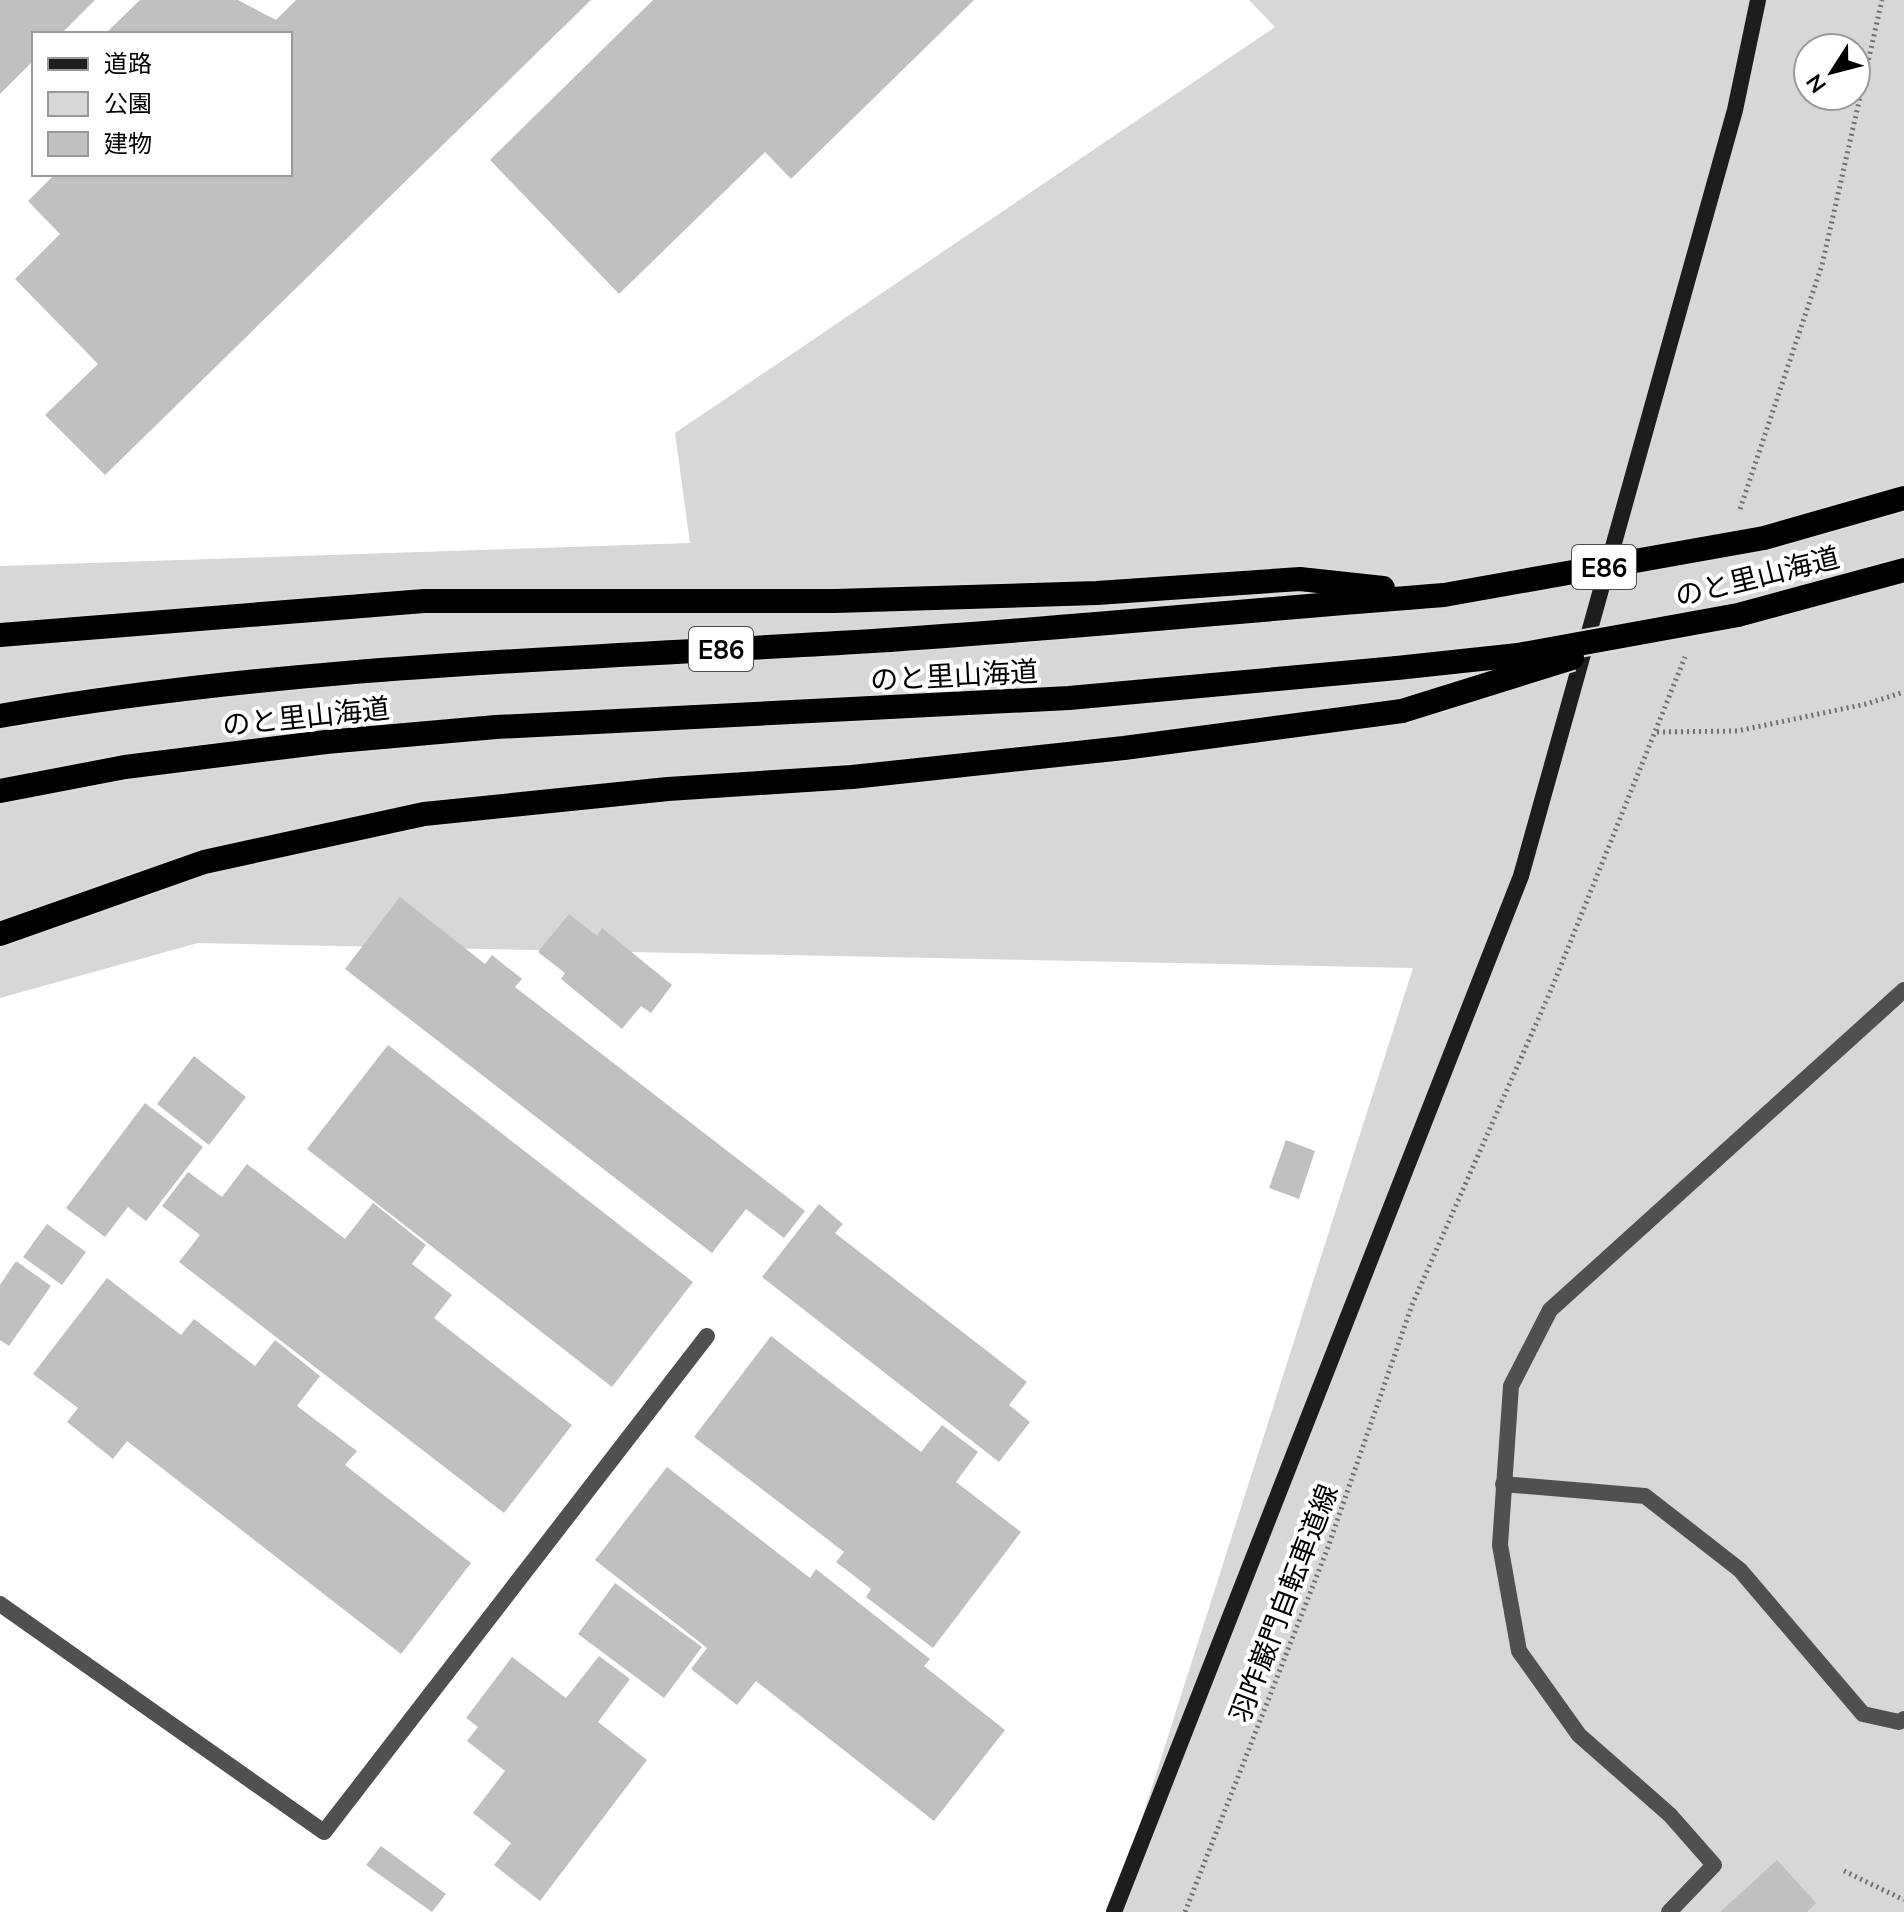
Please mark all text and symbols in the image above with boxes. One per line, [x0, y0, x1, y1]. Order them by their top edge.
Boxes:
legend [32, 32, 292, 176]
north arrow [1792, 32, 1872, 112]
text: 道路 [104, 48, 152, 78]
text: N [1800, 69, 1832, 99]
text: 公園 [104, 88, 152, 118]
text: 建物 [104, 128, 152, 158]
street label: のと里山海道 [1671, 539, 1843, 613]
road number: E86 [1572, 545, 1636, 589]
road number: E86 [689, 627, 753, 671]
street label: のと里山海道 [869, 653, 1039, 697]
street label: のと里山海道 [221, 690, 391, 742]
street label: 羽咋巌門自転車道線 [1222, 1479, 1344, 1727]

